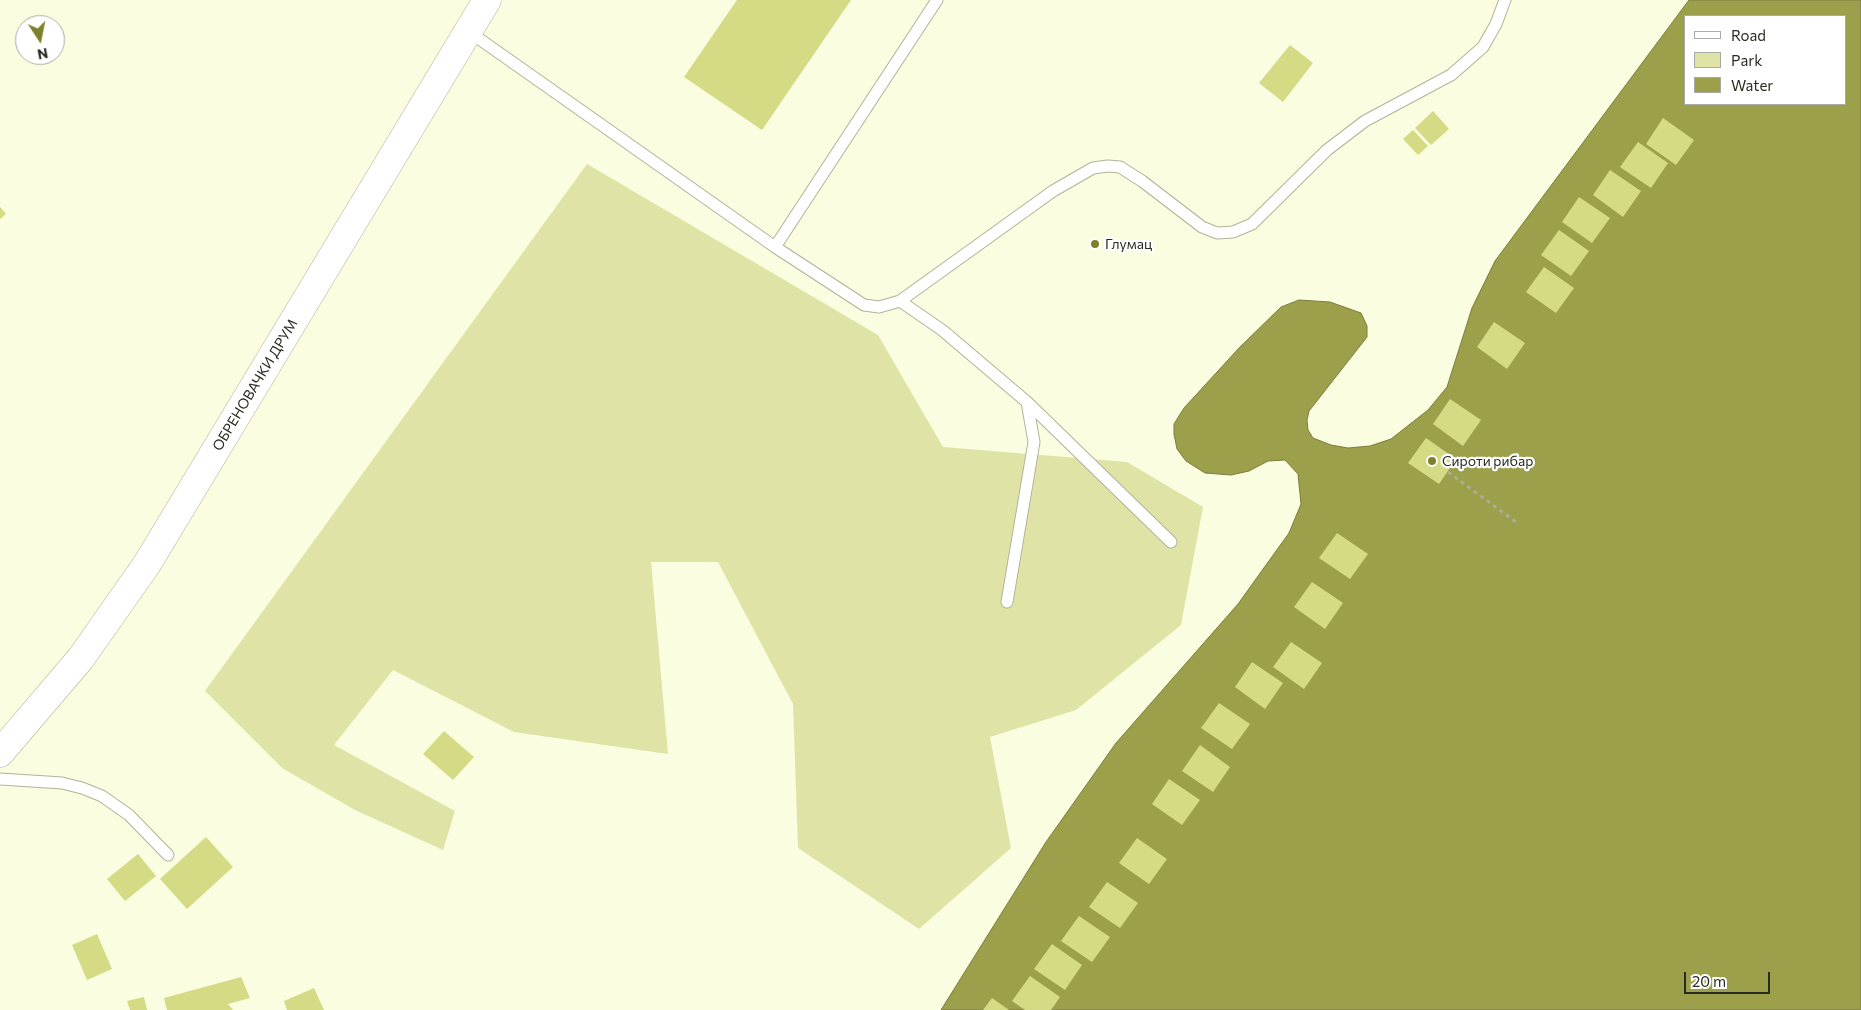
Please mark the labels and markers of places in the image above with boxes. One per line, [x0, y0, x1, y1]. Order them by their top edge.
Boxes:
place label: Глумац [1105, 236, 1152, 252]
marker: Глумац [1089, 238, 1101, 250]
place label: Сироти рибар [1442, 453, 1534, 469]
marker: Сироти рибар [1426, 455, 1438, 467]

